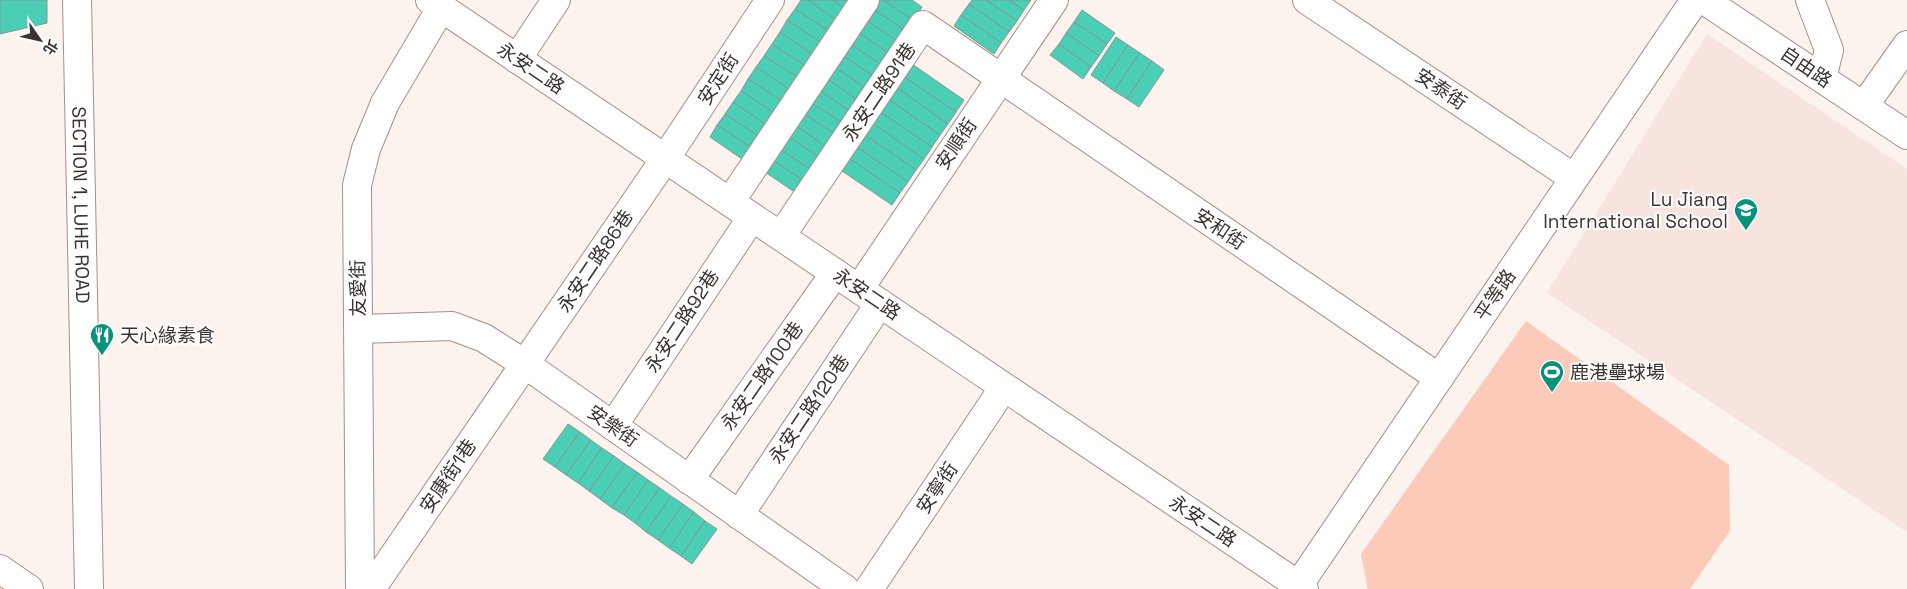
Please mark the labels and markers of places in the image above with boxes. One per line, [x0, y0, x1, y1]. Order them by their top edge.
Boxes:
place label: Lu Jiang International School [1543, 187, 1728, 234]
school or university icon: Lu Jiang International School [1733, 197, 1759, 231]
restaurant icon: 天心緣素食 [89, 322, 115, 356]
place label: 天心緣素食 [120, 323, 215, 348]
sports icon: 鹿港壘球場 [1539, 359, 1565, 393]
place label: 鹿港壘球場 [1570, 360, 1665, 385]

